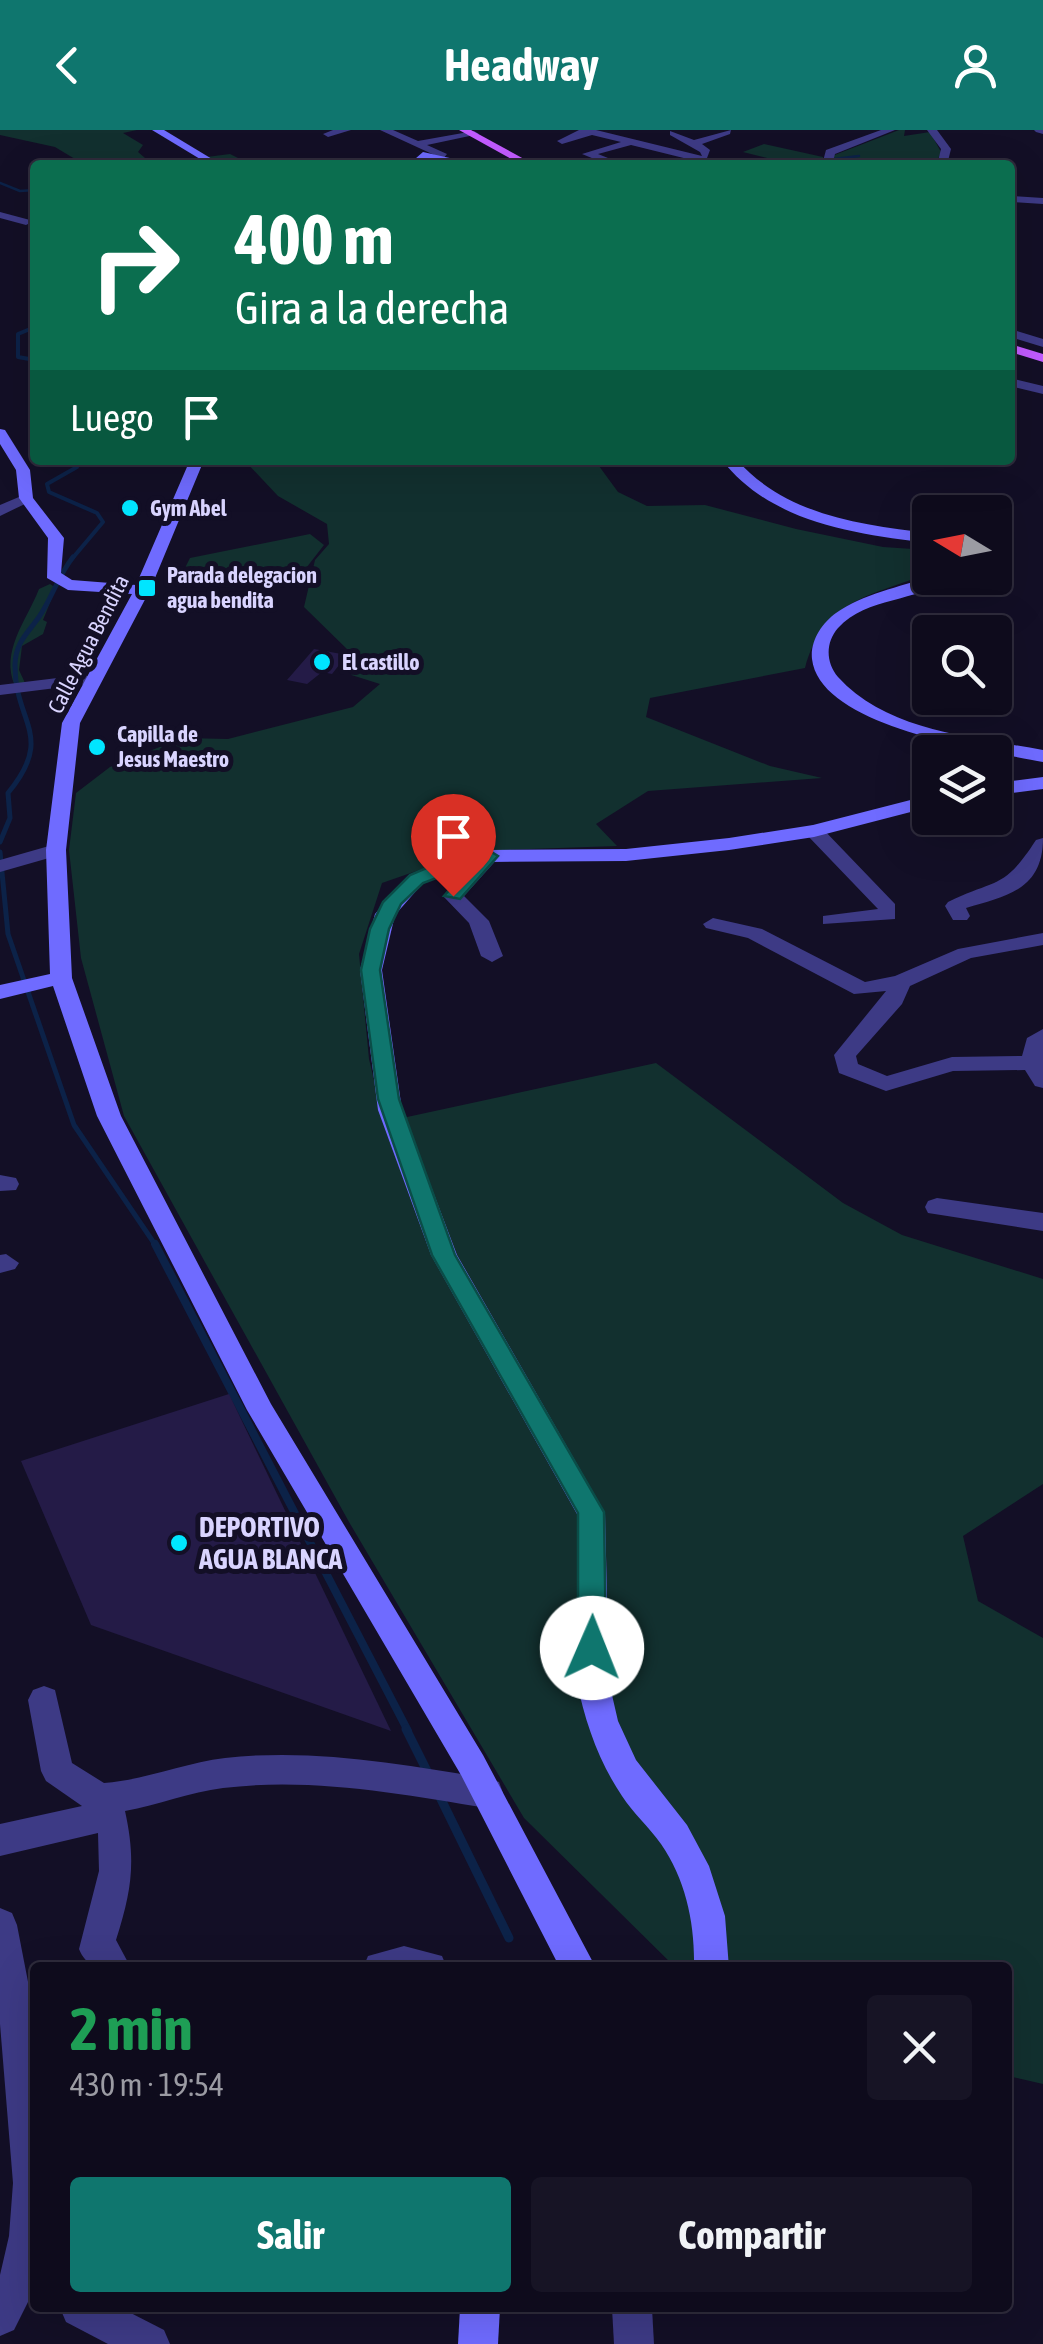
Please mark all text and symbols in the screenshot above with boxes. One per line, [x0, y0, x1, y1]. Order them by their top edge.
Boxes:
icon: back [40, 38, 95, 93]
icon: person [948, 38, 1003, 93]
text: Headway [444, 39, 599, 91]
text: 400 m [235, 199, 394, 279]
icon: right [70, 200, 200, 330]
text: Gira a la derecha [235, 282, 509, 334]
icon: arrive [174, 390, 229, 445]
text: Luego [70, 396, 154, 439]
place label: Gym Abel [150, 495, 228, 521]
north arrow [912, 495, 1012, 595]
map controls [912, 495, 1012, 835]
marker: Gym Abel [119, 497, 141, 519]
place label: Parada delegacion agua bendita [167, 562, 317, 613]
street label: Calle Agua Bendita [42, 570, 134, 718]
marker: Parada delegacion agua bendita [136, 577, 158, 599]
button: search [912, 615, 1012, 715]
place label: El castillo [342, 649, 420, 675]
marker: El castillo [311, 651, 333, 673]
place label: Capilla de Jesus Maestro [116, 721, 229, 772]
button: layers [912, 735, 1012, 835]
marker: Capilla de Jesus Maestro [86, 736, 108, 758]
pin [411, 794, 496, 897]
icon: arrive [426, 809, 481, 864]
place label: DEPORTIVO AGUA BLANCA [198, 1511, 343, 1575]
marker: DEPORTIVO AGUA BLANCA [168, 1532, 190, 1554]
position arrow [540, 1596, 644, 1700]
text: 2 min [70, 1994, 193, 2063]
button: close [867, 1995, 972, 2100]
text: 430 m · 19:54 [70, 2066, 224, 2103]
button: Salir [70, 2177, 511, 2292]
button: Compartir [531, 2177, 972, 2292]

